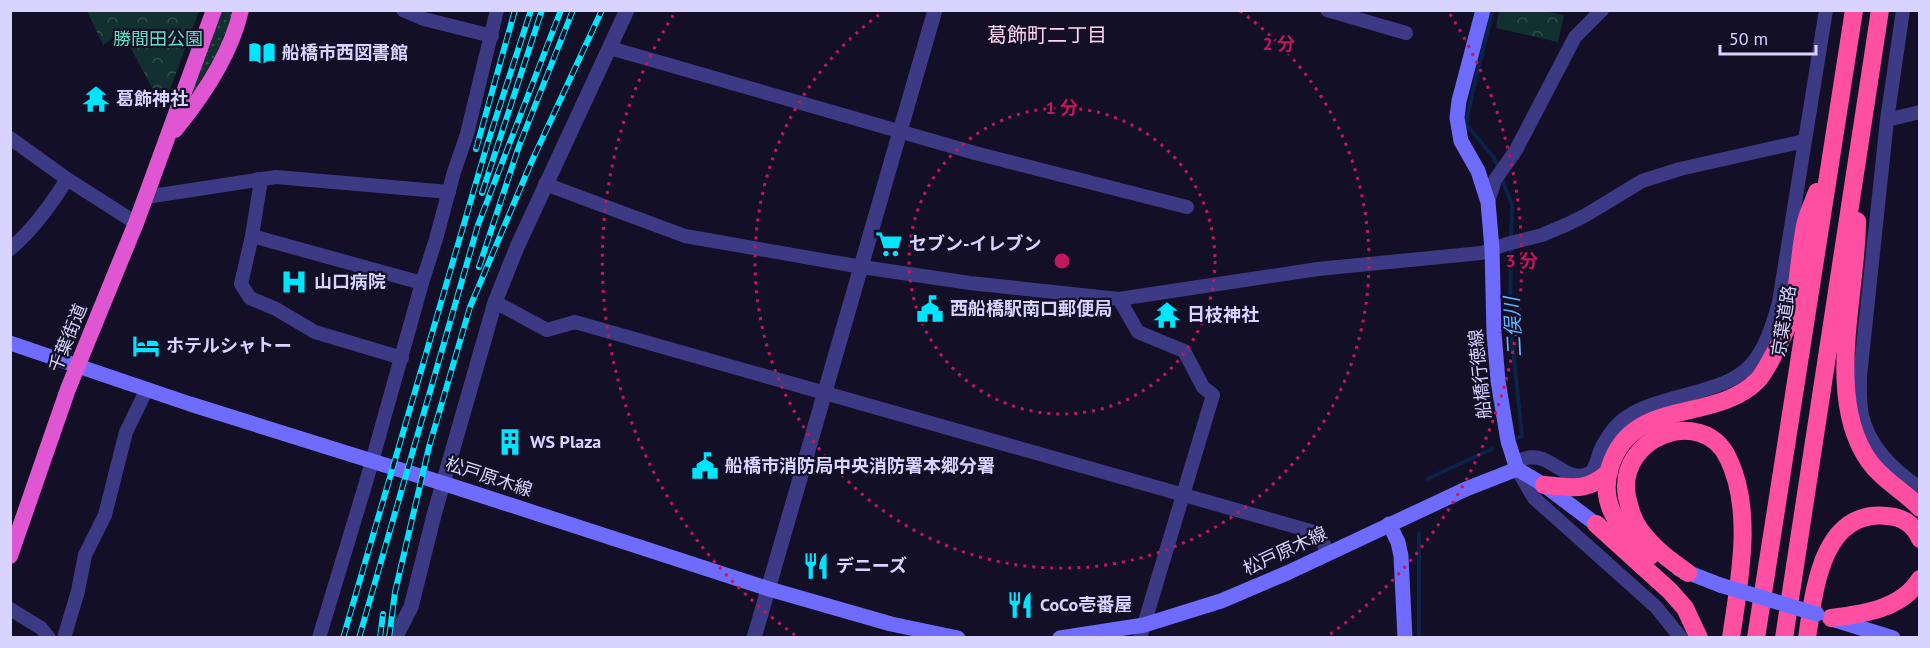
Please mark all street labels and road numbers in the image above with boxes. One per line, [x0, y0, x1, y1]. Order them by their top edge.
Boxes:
street label: 京葉道路 [1767, 284, 1800, 358]
street label: 千葉街道 [43, 300, 92, 375]
street label: 船橋行徳線 [1463, 328, 1496, 420]
street label: 松戸原木線 [443, 452, 536, 501]
street label: 松戸原木線 [1239, 521, 1330, 580]

